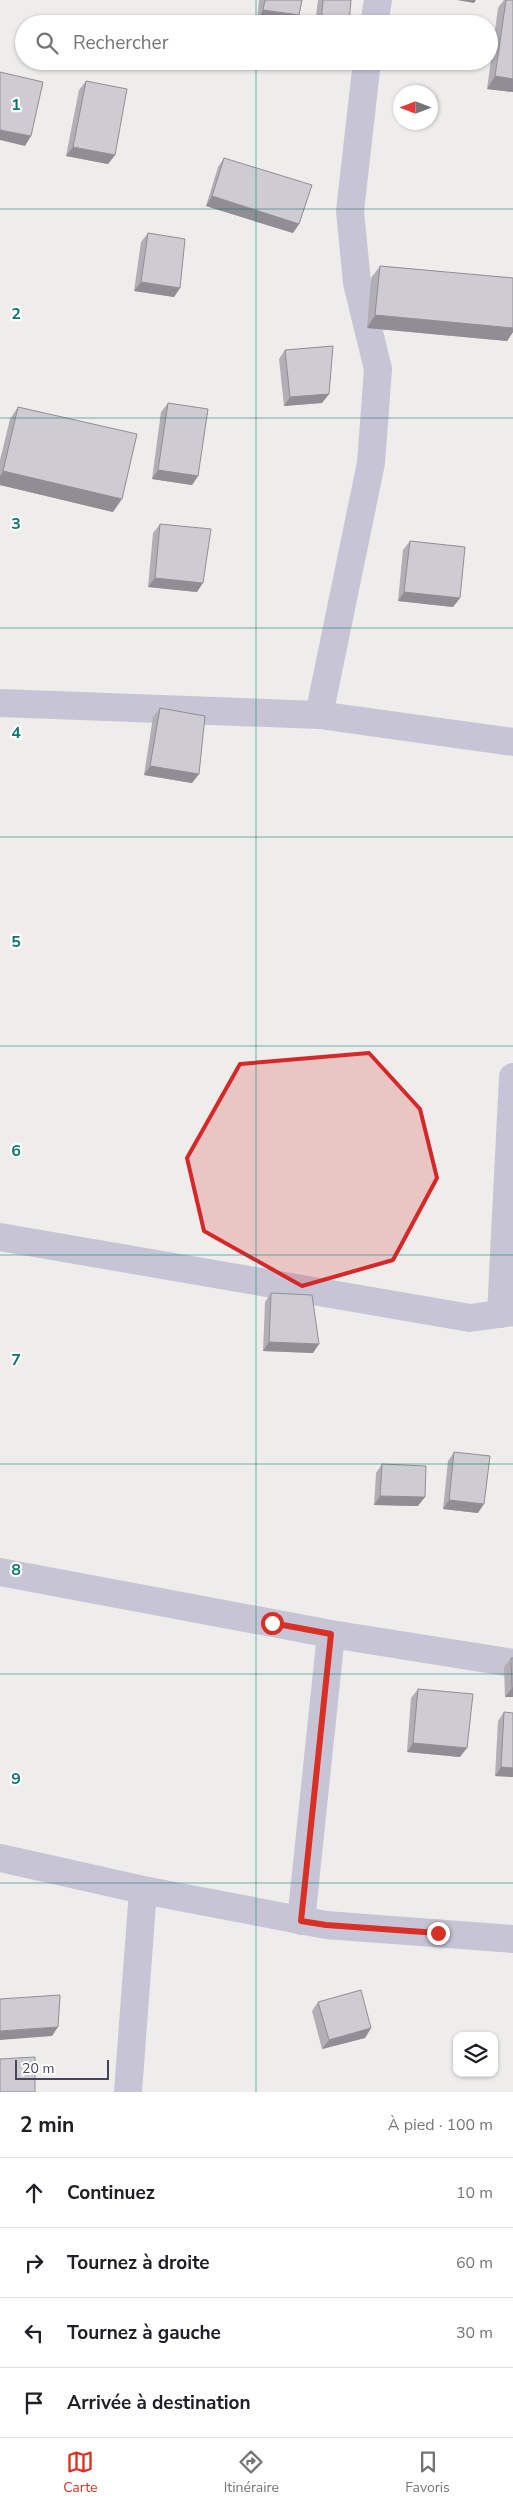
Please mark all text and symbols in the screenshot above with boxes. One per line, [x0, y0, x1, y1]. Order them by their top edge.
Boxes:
search box [15, 15, 498, 70]
icon: search [33, 29, 61, 57]
text: Rechercher [73, 30, 168, 56]
north arrow [393, 85, 438, 130]
text: 1 [11, 94, 21, 116]
text: 2 [11, 303, 21, 325]
text: 3 [11, 513, 21, 535]
text: 4 [11, 722, 21, 744]
text: 5 [11, 931, 21, 953]
text: 6 [11, 1140, 21, 1162]
text: 7 [11, 1349, 21, 1371]
text: 8 [11, 1559, 21, 1581]
route start [261, 1612, 284, 1635]
text: 9 [11, 1768, 21, 1790]
route end [427, 1922, 450, 1945]
map controls [453, 2032, 498, 2077]
button: layers [453, 2032, 498, 2077]
scale bar [15, 2057, 109, 2080]
text: 20 m [22, 2059, 54, 2078]
text: 2 min [20, 2111, 74, 2139]
text: À pied · 100 m [388, 2114, 493, 2136]
icon: ahead [20, 2179, 48, 2207]
text: Continuez [67, 2180, 155, 2206]
text: 10 m [456, 2182, 493, 2204]
icon: right [20, 2249, 48, 2277]
text: Tournez à droite [67, 2250, 210, 2276]
text: 60 m [456, 2252, 493, 2274]
icon: left [20, 2319, 48, 2347]
text: Tournez à gauche [67, 2320, 221, 2346]
text: 30 m [456, 2322, 493, 2344]
icon: arrive [20, 2389, 48, 2417]
text: Arrivée à destination [67, 2390, 251, 2416]
tab: Carte [63, 2448, 97, 2497]
tab: Itinéraire [224, 2448, 279, 2497]
tab: Favoris [405, 2448, 450, 2497]

